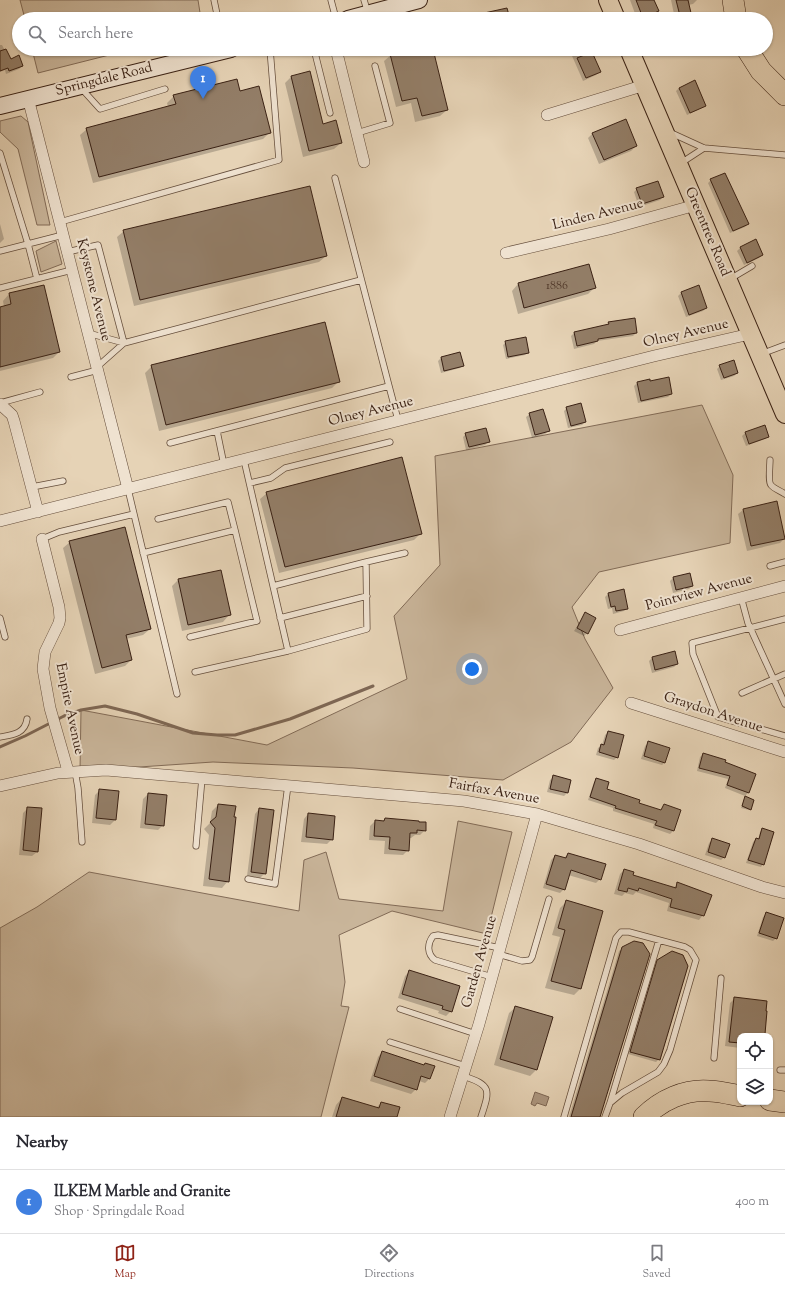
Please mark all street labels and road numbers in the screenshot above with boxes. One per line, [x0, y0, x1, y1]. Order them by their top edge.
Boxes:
street label: Springdale Road [53, 58, 155, 102]
street label: Greentree Road [679, 184, 735, 280]
street label: Linden Avenue [551, 194, 645, 236]
street label: Keystone Avenue [71, 237, 115, 343]
street label: Olney Avenue [641, 314, 731, 354]
street label: Olney Avenue [326, 392, 416, 432]
street label: Pointview Avenue [643, 569, 755, 617]
street label: Empire Avenue [50, 661, 88, 757]
street label: Graydon Avenue [661, 688, 765, 738]
street label: Fairfax Avenue [447, 774, 541, 810]
street label: Garden Avenue [457, 913, 503, 1011]

